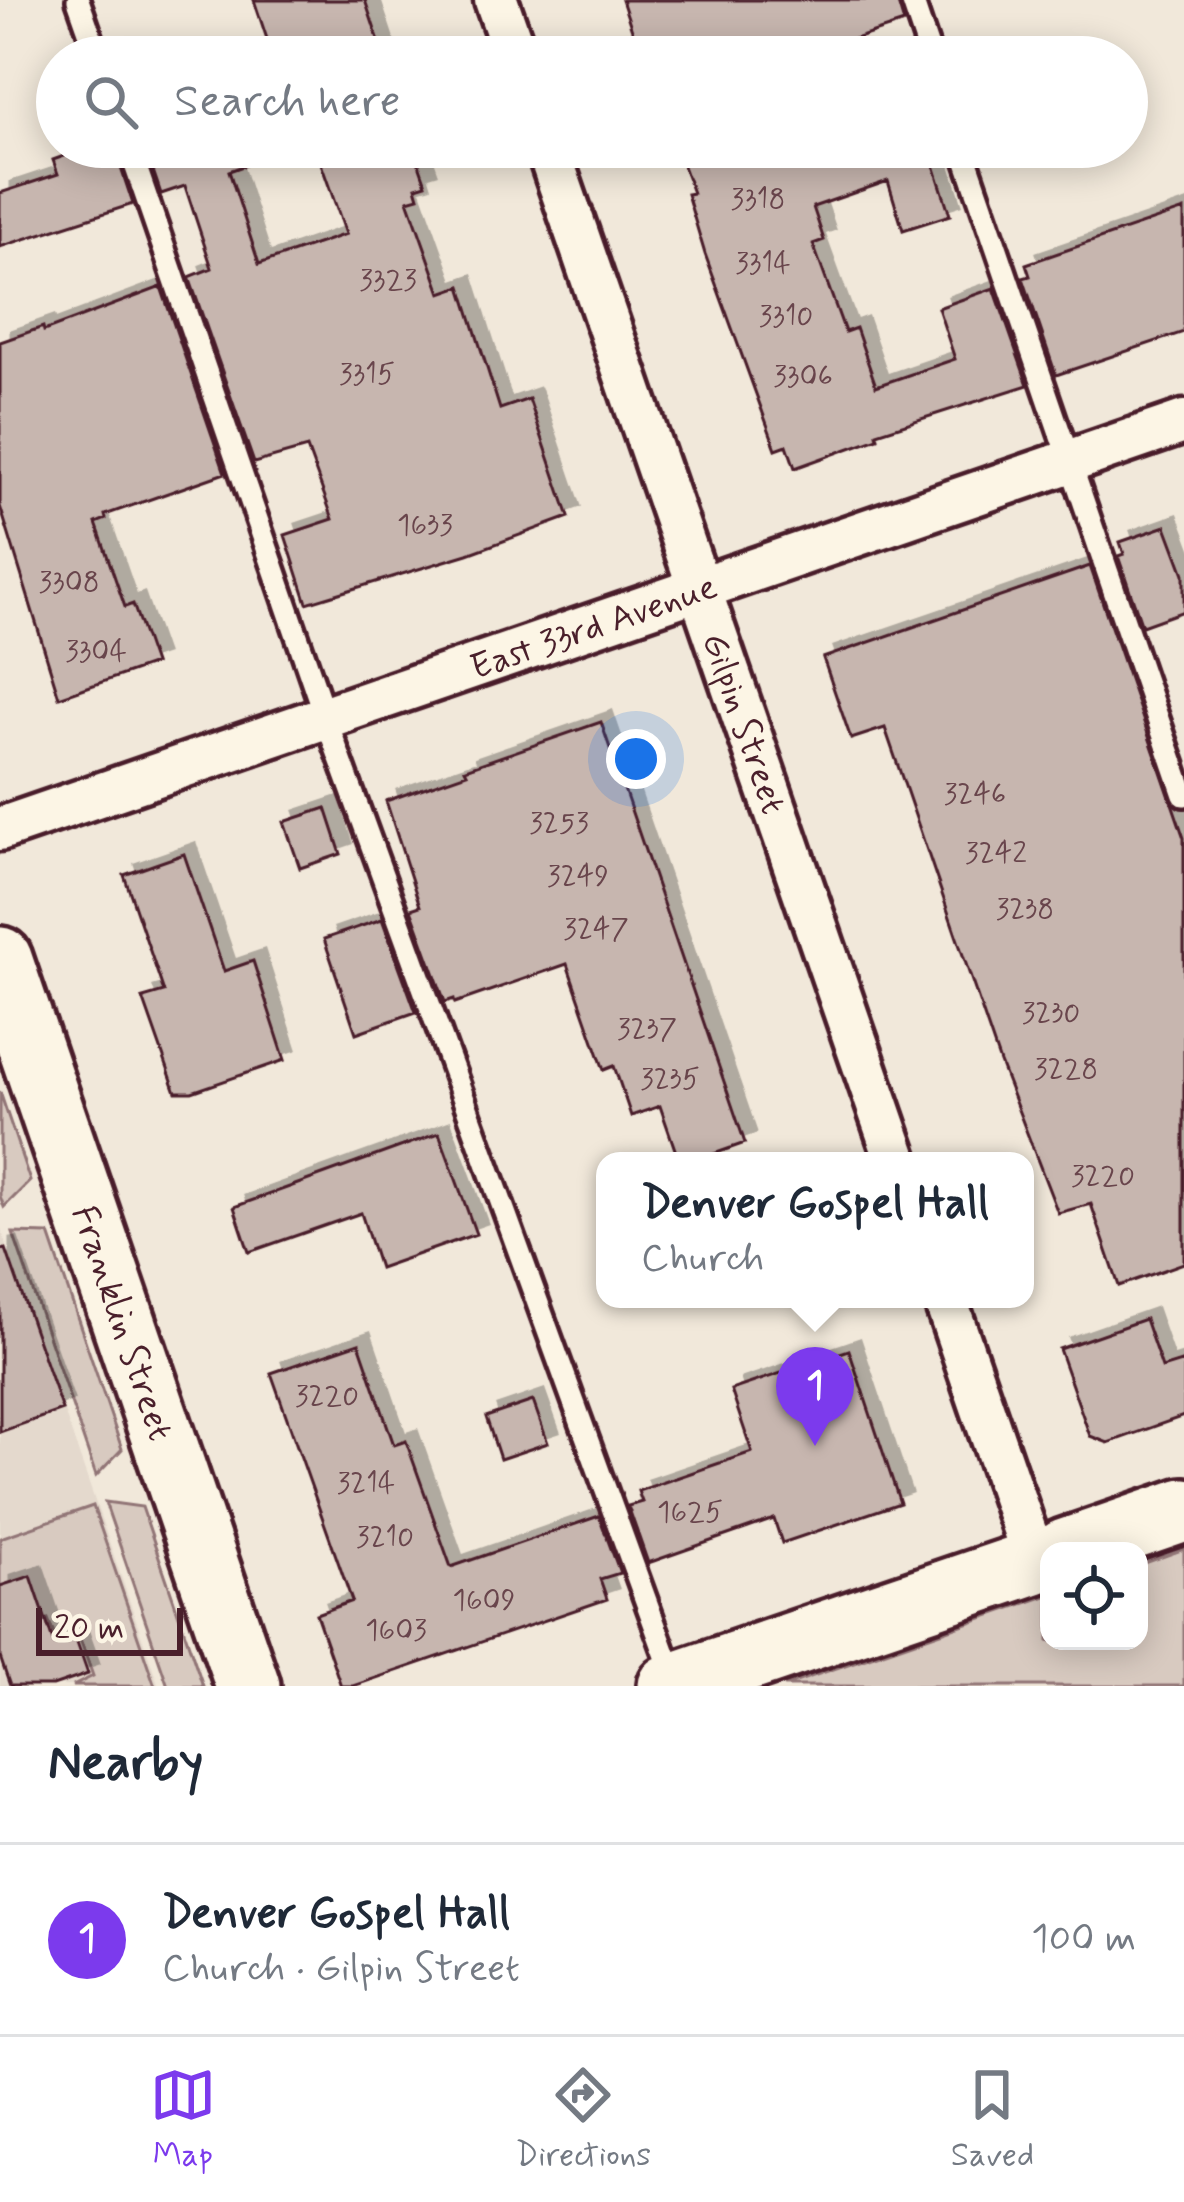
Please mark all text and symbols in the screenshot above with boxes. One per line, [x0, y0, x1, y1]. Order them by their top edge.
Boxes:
search box [36, 36, 1148, 168]
icon: search [78, 69, 144, 135]
text: Search here [174, 73, 401, 132]
house number: 3318 [731, 180, 785, 219]
house number: 3314 [735, 244, 791, 283]
house number: 3323 [359, 261, 417, 300]
house number: 3310 [759, 297, 813, 336]
house number: 3315 [339, 355, 395, 394]
house number: 3306 [773, 357, 833, 396]
house number: 1633 [397, 506, 453, 545]
house number: 3308 [38, 563, 100, 602]
street label: East 33rd Avenue [465, 564, 724, 693]
street label: Gilpin Street [689, 627, 795, 821]
house number: 3304 [65, 632, 127, 671]
your location [606, 729, 666, 789]
house number: 3246 [944, 775, 1006, 814]
house number: 3253 [529, 804, 589, 843]
house number: 3242 [965, 834, 1027, 873]
house number: 3249 [547, 857, 609, 896]
house number: 3238 [996, 890, 1054, 929]
house number: 3247 [563, 910, 629, 949]
house number: 3230 [1022, 994, 1080, 1033]
house number: 3237 [617, 1010, 677, 1049]
house number: 3228 [1034, 1050, 1098, 1089]
house number: 3235 [640, 1060, 700, 1099]
popup [596, 1152, 1034, 1308]
house number: 3220 [1071, 1157, 1135, 1196]
text: Denver Gospel Hall [641, 1175, 989, 1234]
street label: Franklin Street [59, 1200, 183, 1447]
text: Church [641, 1234, 764, 1285]
pin: 1 [776, 1347, 854, 1446]
house number: 3220 [295, 1377, 359, 1416]
house number: 3214 [337, 1464, 395, 1503]
house number: 1625 [657, 1493, 723, 1532]
house number: 3210 [356, 1518, 414, 1557]
map controls [1040, 1542, 1148, 1650]
button: locate [1040, 1542, 1148, 1650]
house number: 1609 [453, 1581, 515, 1620]
scale bar [36, 1602, 183, 1655]
text: 20 m [54, 1607, 124, 1651]
house number: 1603 [365, 1611, 427, 1650]
text: Nearby [48, 1731, 203, 1797]
text: Denver Gospel Hall [162, 1885, 510, 1944]
text: 1 [78, 1914, 96, 1965]
text: 100 m [1031, 1914, 1136, 1965]
text: Church · Gilpin Street [162, 1944, 520, 1995]
tab: Map [150, 2062, 216, 2178]
tab: Directions [515, 2062, 651, 2178]
tab: Saved [951, 2062, 1034, 2178]

